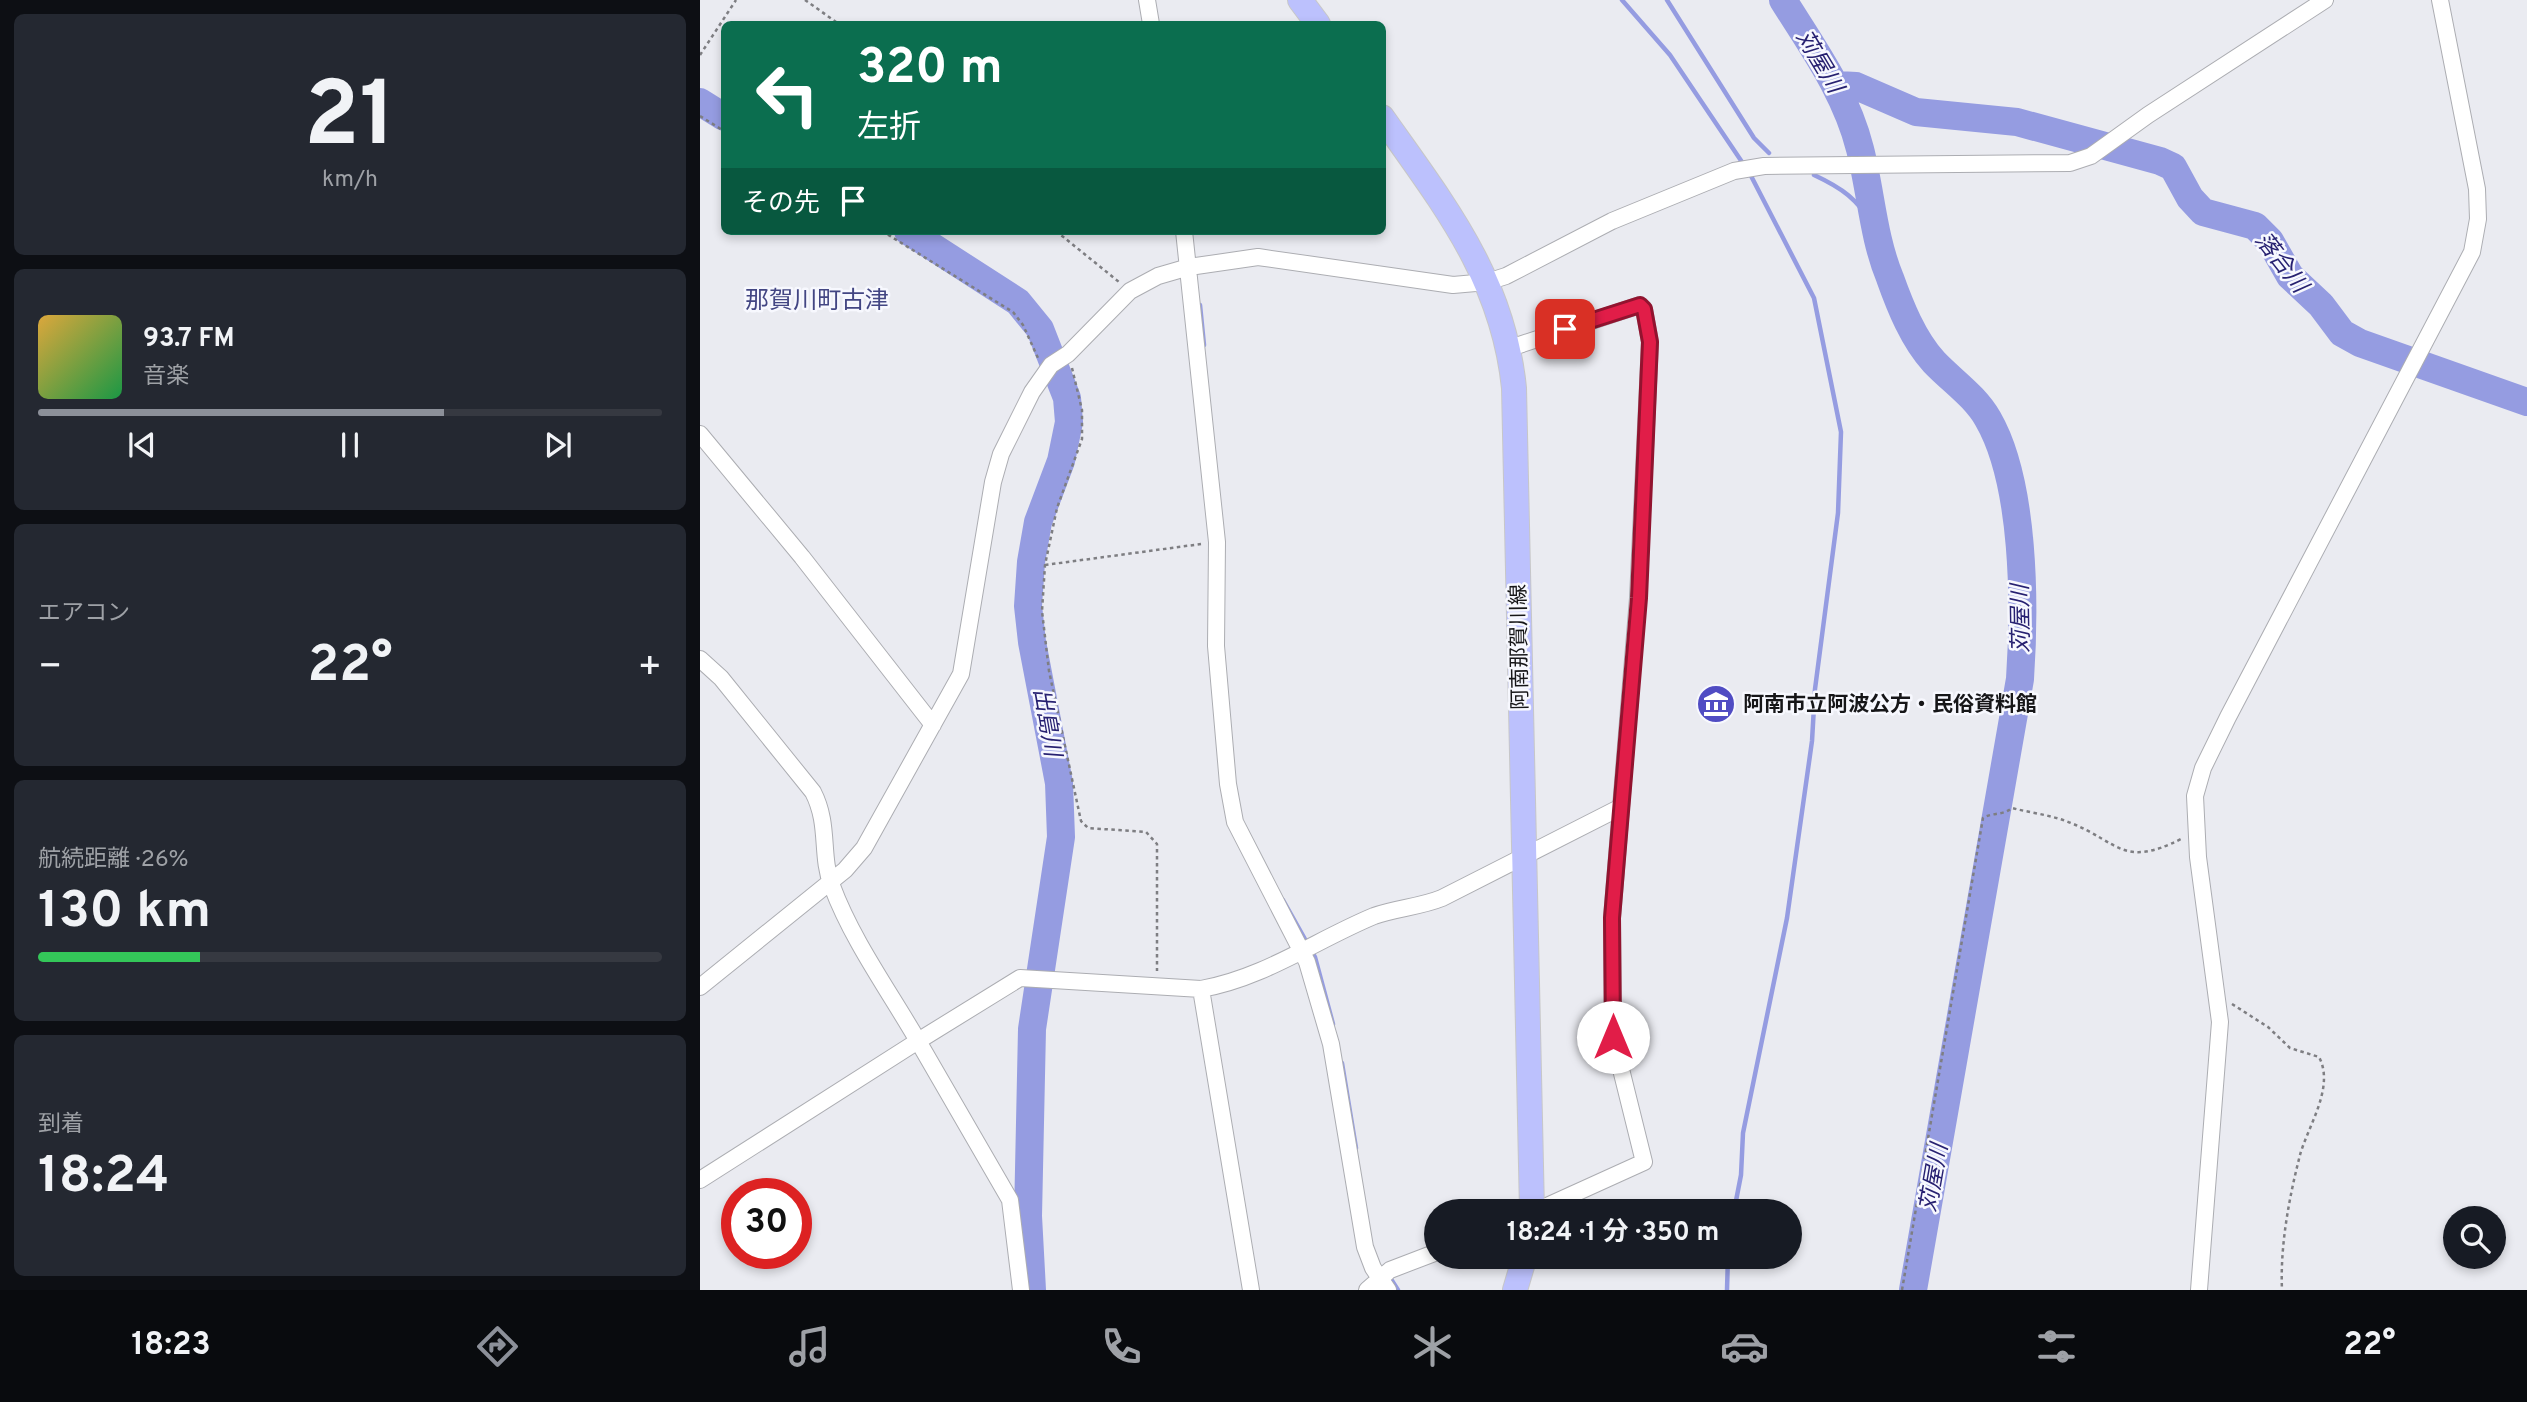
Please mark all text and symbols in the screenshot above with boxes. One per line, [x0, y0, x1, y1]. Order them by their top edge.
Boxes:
water label: 苅屋川 [1788, 25, 1850, 102]
text: 320 m [857, 39, 1003, 101]
icon: left [742, 49, 833, 140]
text: 21 [304, 63, 396, 178]
text: 左折 [857, 109, 921, 149]
text: km/h [322, 166, 378, 195]
icon: arrive [834, 182, 872, 220]
text: その先 [742, 188, 820, 221]
water label: 落合川 [2247, 227, 2315, 302]
district label: 那賀川町古津 [745, 287, 889, 317]
pin [1535, 299, 1595, 359]
icon: arrive [1546, 310, 1584, 348]
text: 93.7 FM [143, 323, 235, 356]
text: 音楽 [143, 363, 189, 392]
icon: previous [123, 426, 161, 464]
icon: pause [331, 426, 369, 464]
icon: next [539, 426, 577, 464]
water label: 苅屋川 [2007, 581, 2038, 654]
street label: 阿南那賀川線 [1506, 584, 1535, 710]
text: エアコン [38, 600, 130, 629]
text: 22° [307, 634, 393, 700]
text: − [38, 644, 63, 693]
text: + [637, 644, 662, 693]
museum icon: 阿南市立阿波公方・民俗資料館 [1695, 683, 1737, 725]
water label: 出島川 [1025, 686, 1066, 762]
place label: 阿南市立阿波公方・民俗資料館 [1743, 692, 2037, 719]
text: 航続距離 · 26% [38, 846, 189, 875]
text: 130 km [38, 880, 211, 946]
position arrow [1576, 1000, 1650, 1074]
text: 到着 [38, 1111, 84, 1140]
water label: 苅屋川 [1915, 1139, 1956, 1215]
text: 18:24 [38, 1145, 169, 1211]
speed limit sign: 30 [721, 1178, 812, 1269]
map controls [2443, 1206, 2506, 1269]
button: search [2443, 1206, 2506, 1269]
text: 18:24 · 1 分 · 350 m [1507, 1217, 1719, 1250]
icon: directions [473, 1322, 522, 1371]
icon: music [785, 1322, 834, 1371]
icon: phone [1097, 1322, 1146, 1371]
icon: climate [1408, 1322, 1457, 1371]
icon: car [1720, 1322, 1769, 1371]
icon: filters [2032, 1322, 2081, 1371]
text: 18:23 [131, 1326, 211, 1366]
text: 22° [2343, 1326, 2396, 1366]

